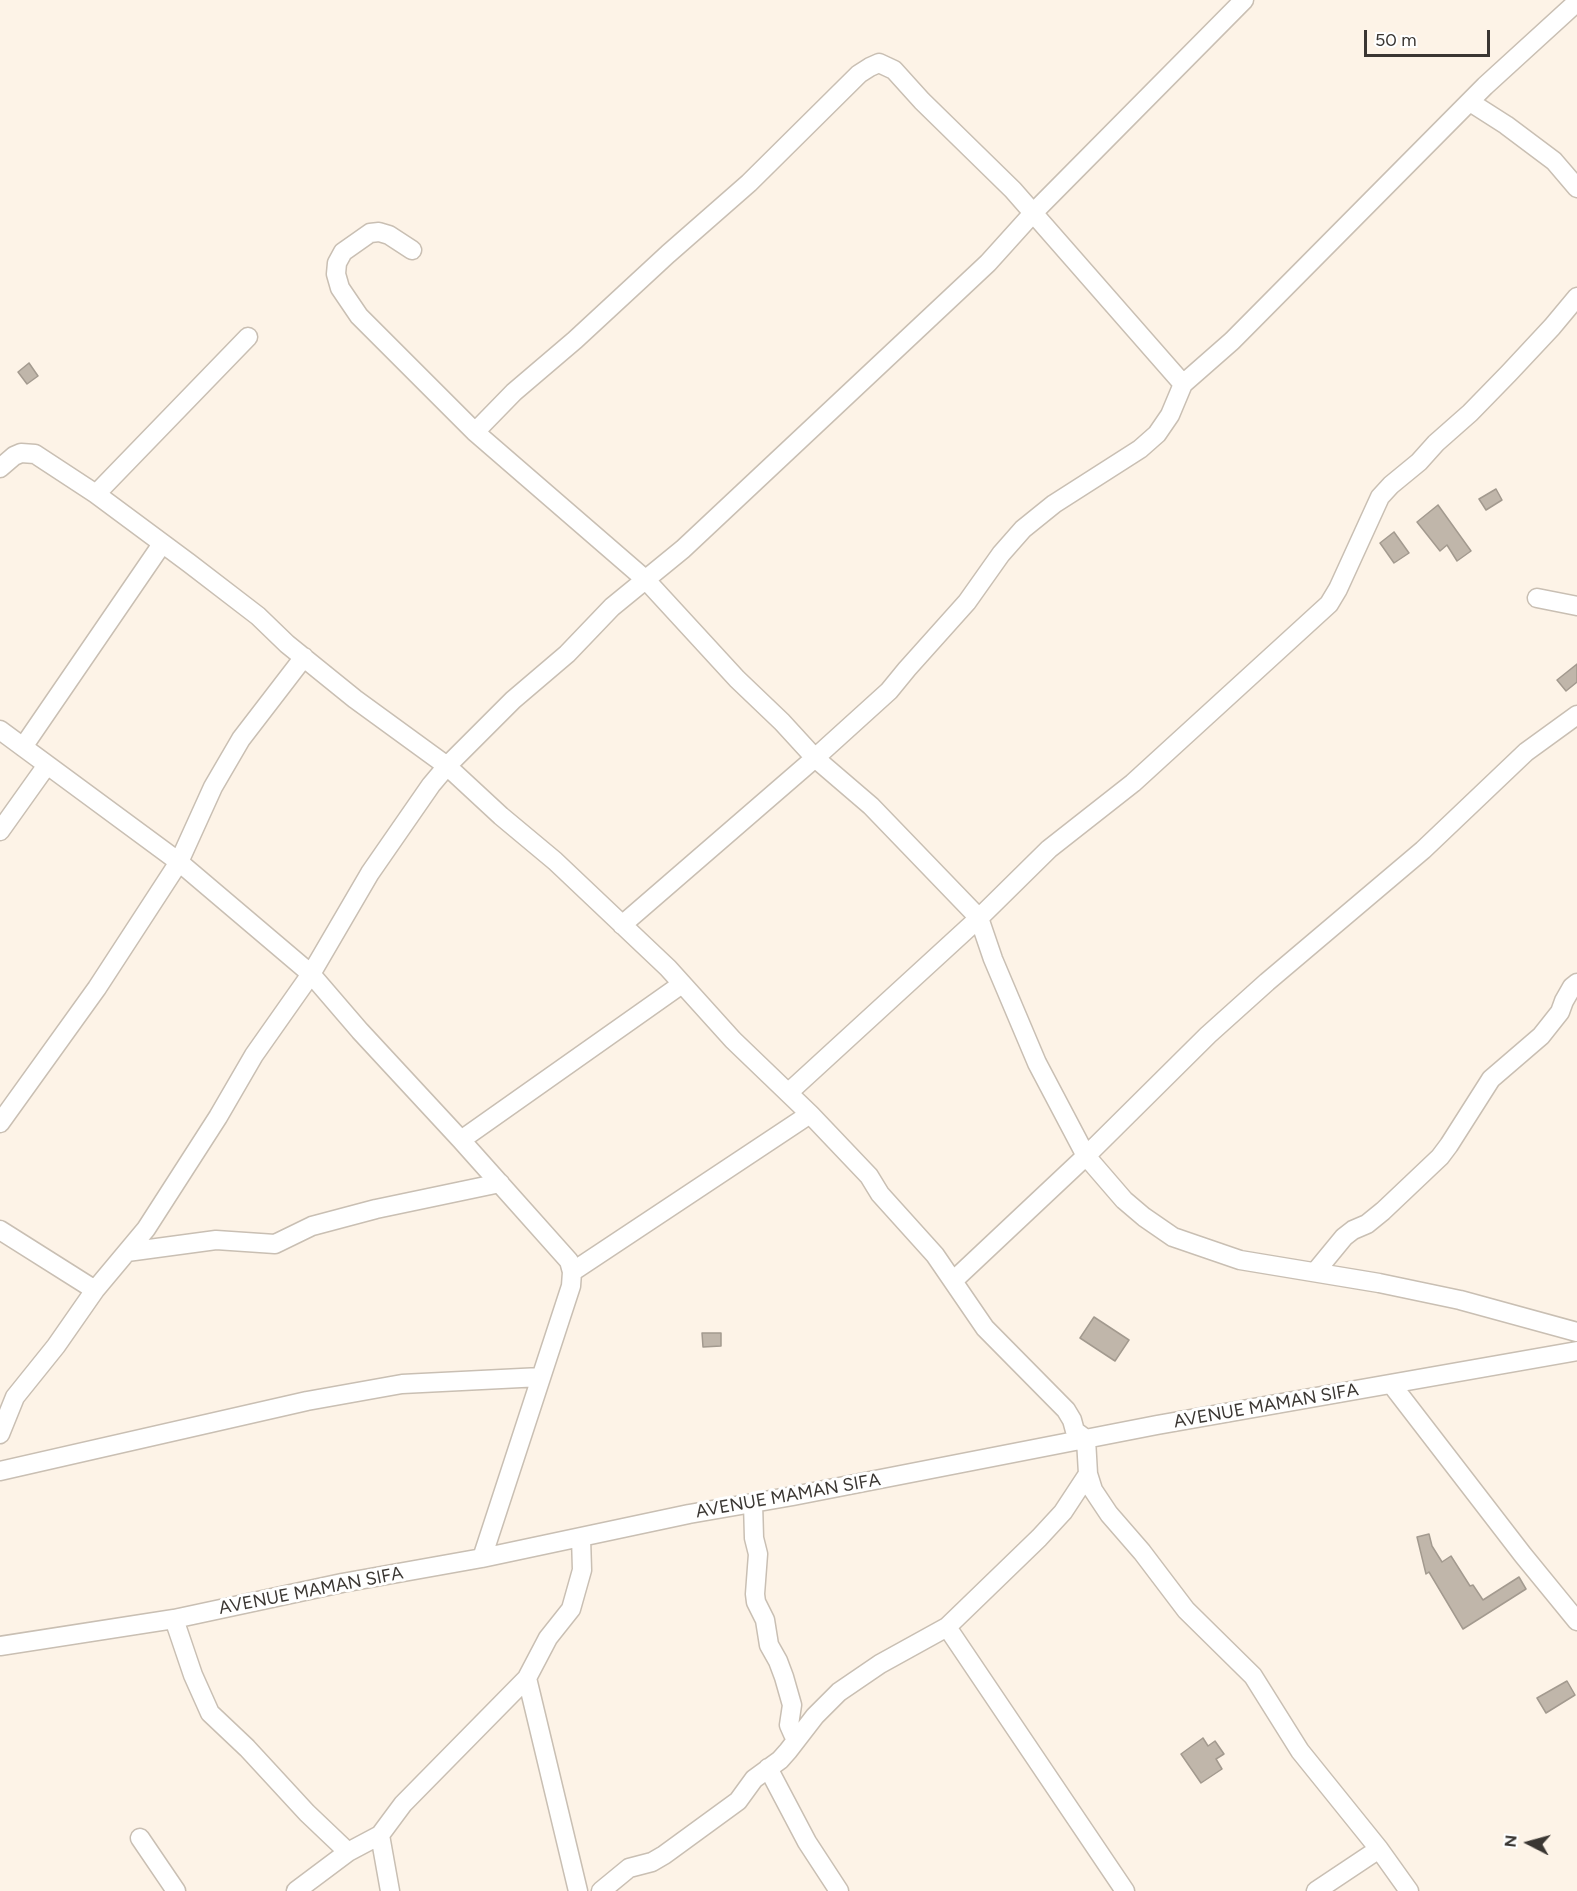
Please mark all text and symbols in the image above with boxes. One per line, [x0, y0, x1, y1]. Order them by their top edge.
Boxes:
scale bar [1367, 18, 1493, 56]
text: 50 m [1375, 29, 1417, 51]
street label: AVENUE MAMAN SIFA [1172, 1379, 1360, 1433]
street label: AVENUE MAMAN SIFA [694, 1469, 882, 1523]
street label: AVENUE MAMAN SIFA [217, 1563, 405, 1619]
north arrow [1499, 1813, 1559, 1873]
text: N [1501, 1834, 1521, 1848]

